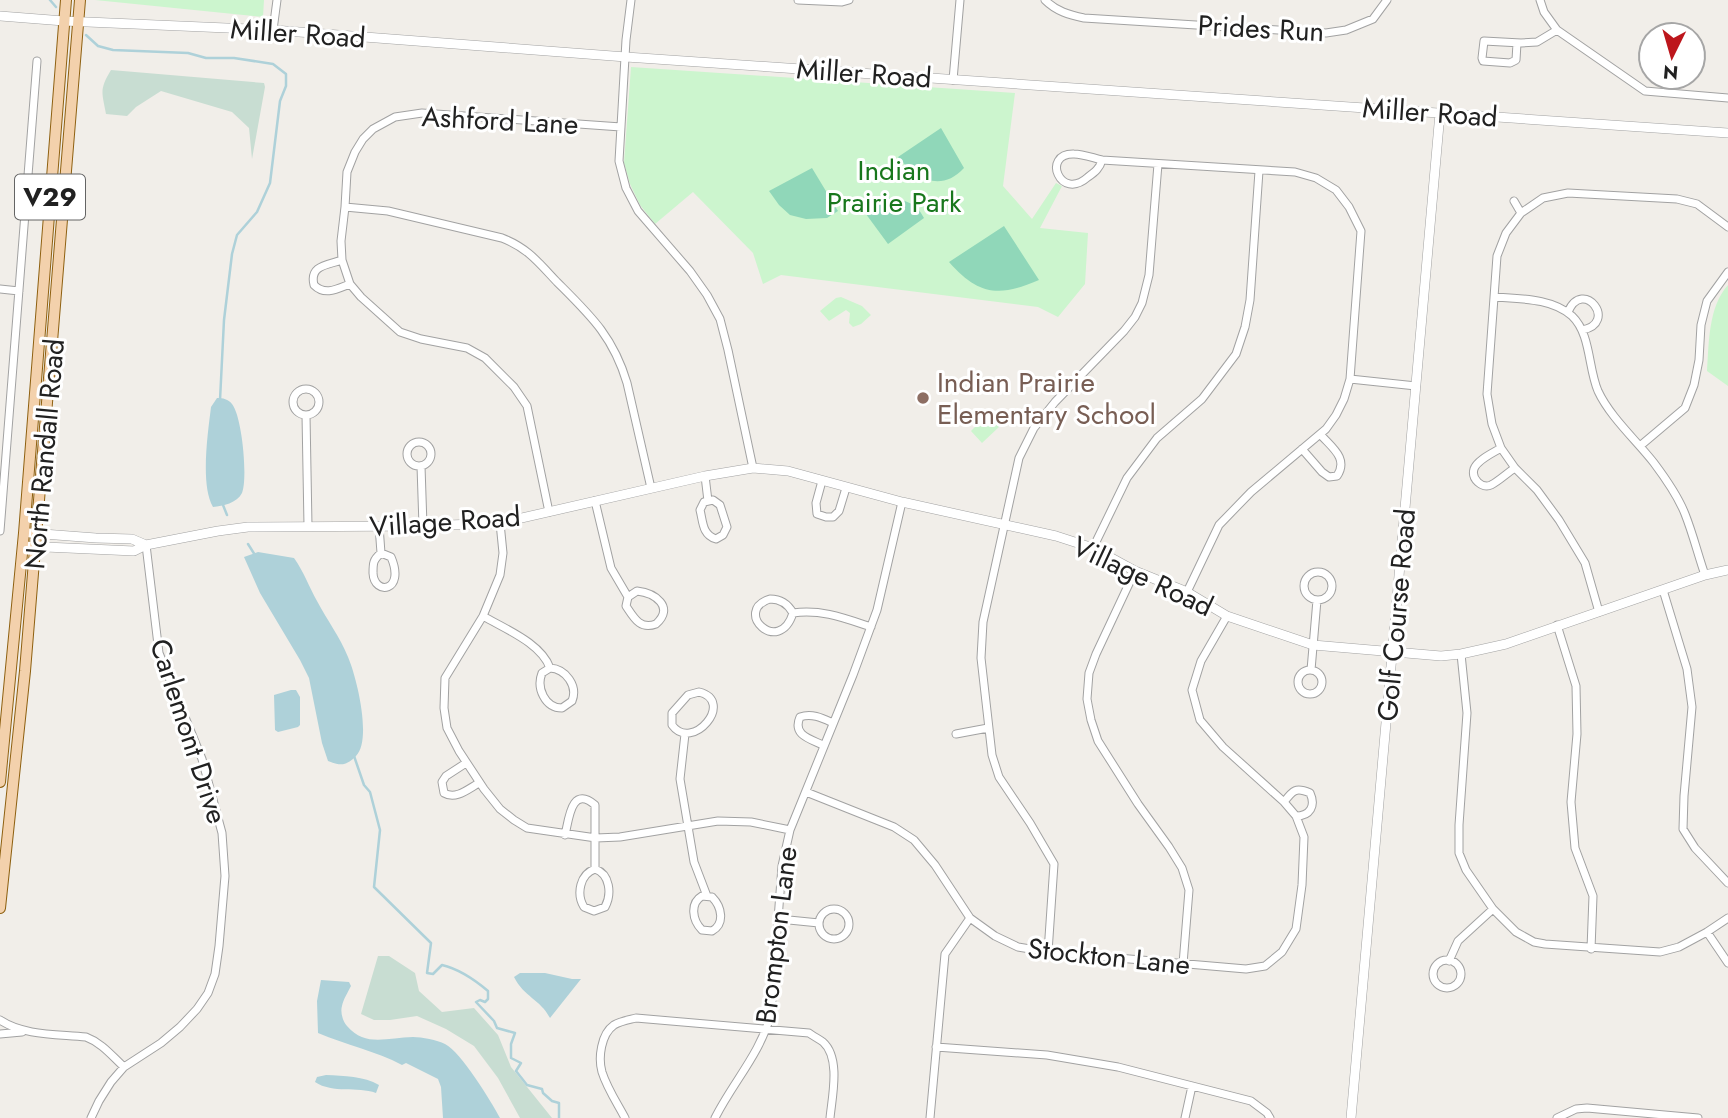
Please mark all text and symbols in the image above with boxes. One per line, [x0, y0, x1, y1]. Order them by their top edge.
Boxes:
street label: Prides Run [1197, 5, 1325, 52]
street label: Miller Road [229, 8, 367, 59]
north arrow [1637, 21, 1707, 91]
street label: Miller Road [795, 48, 933, 99]
text: N [1662, 58, 1679, 87]
street label: Miller Road [1361, 87, 1499, 138]
street label: Ashford Lane [421, 96, 579, 145]
park label: Indian Prairie Park [827, 150, 962, 223]
road number: V29 [15, 174, 85, 220]
street label: North Randall Road [14, 337, 75, 571]
place label: Indian Prairie Elementary School [937, 362, 1156, 435]
marker: Indian Prairie Elementary School [915, 390, 931, 406]
street label: Village Road [368, 496, 522, 547]
street label: Golf Course Road [1367, 507, 1426, 723]
street label: Village Road [1066, 526, 1220, 627]
street label: Carlemont Drive [139, 633, 238, 829]
street label: Brompton Lane [745, 844, 808, 1026]
street label: Stockton Lane [1026, 928, 1192, 985]

